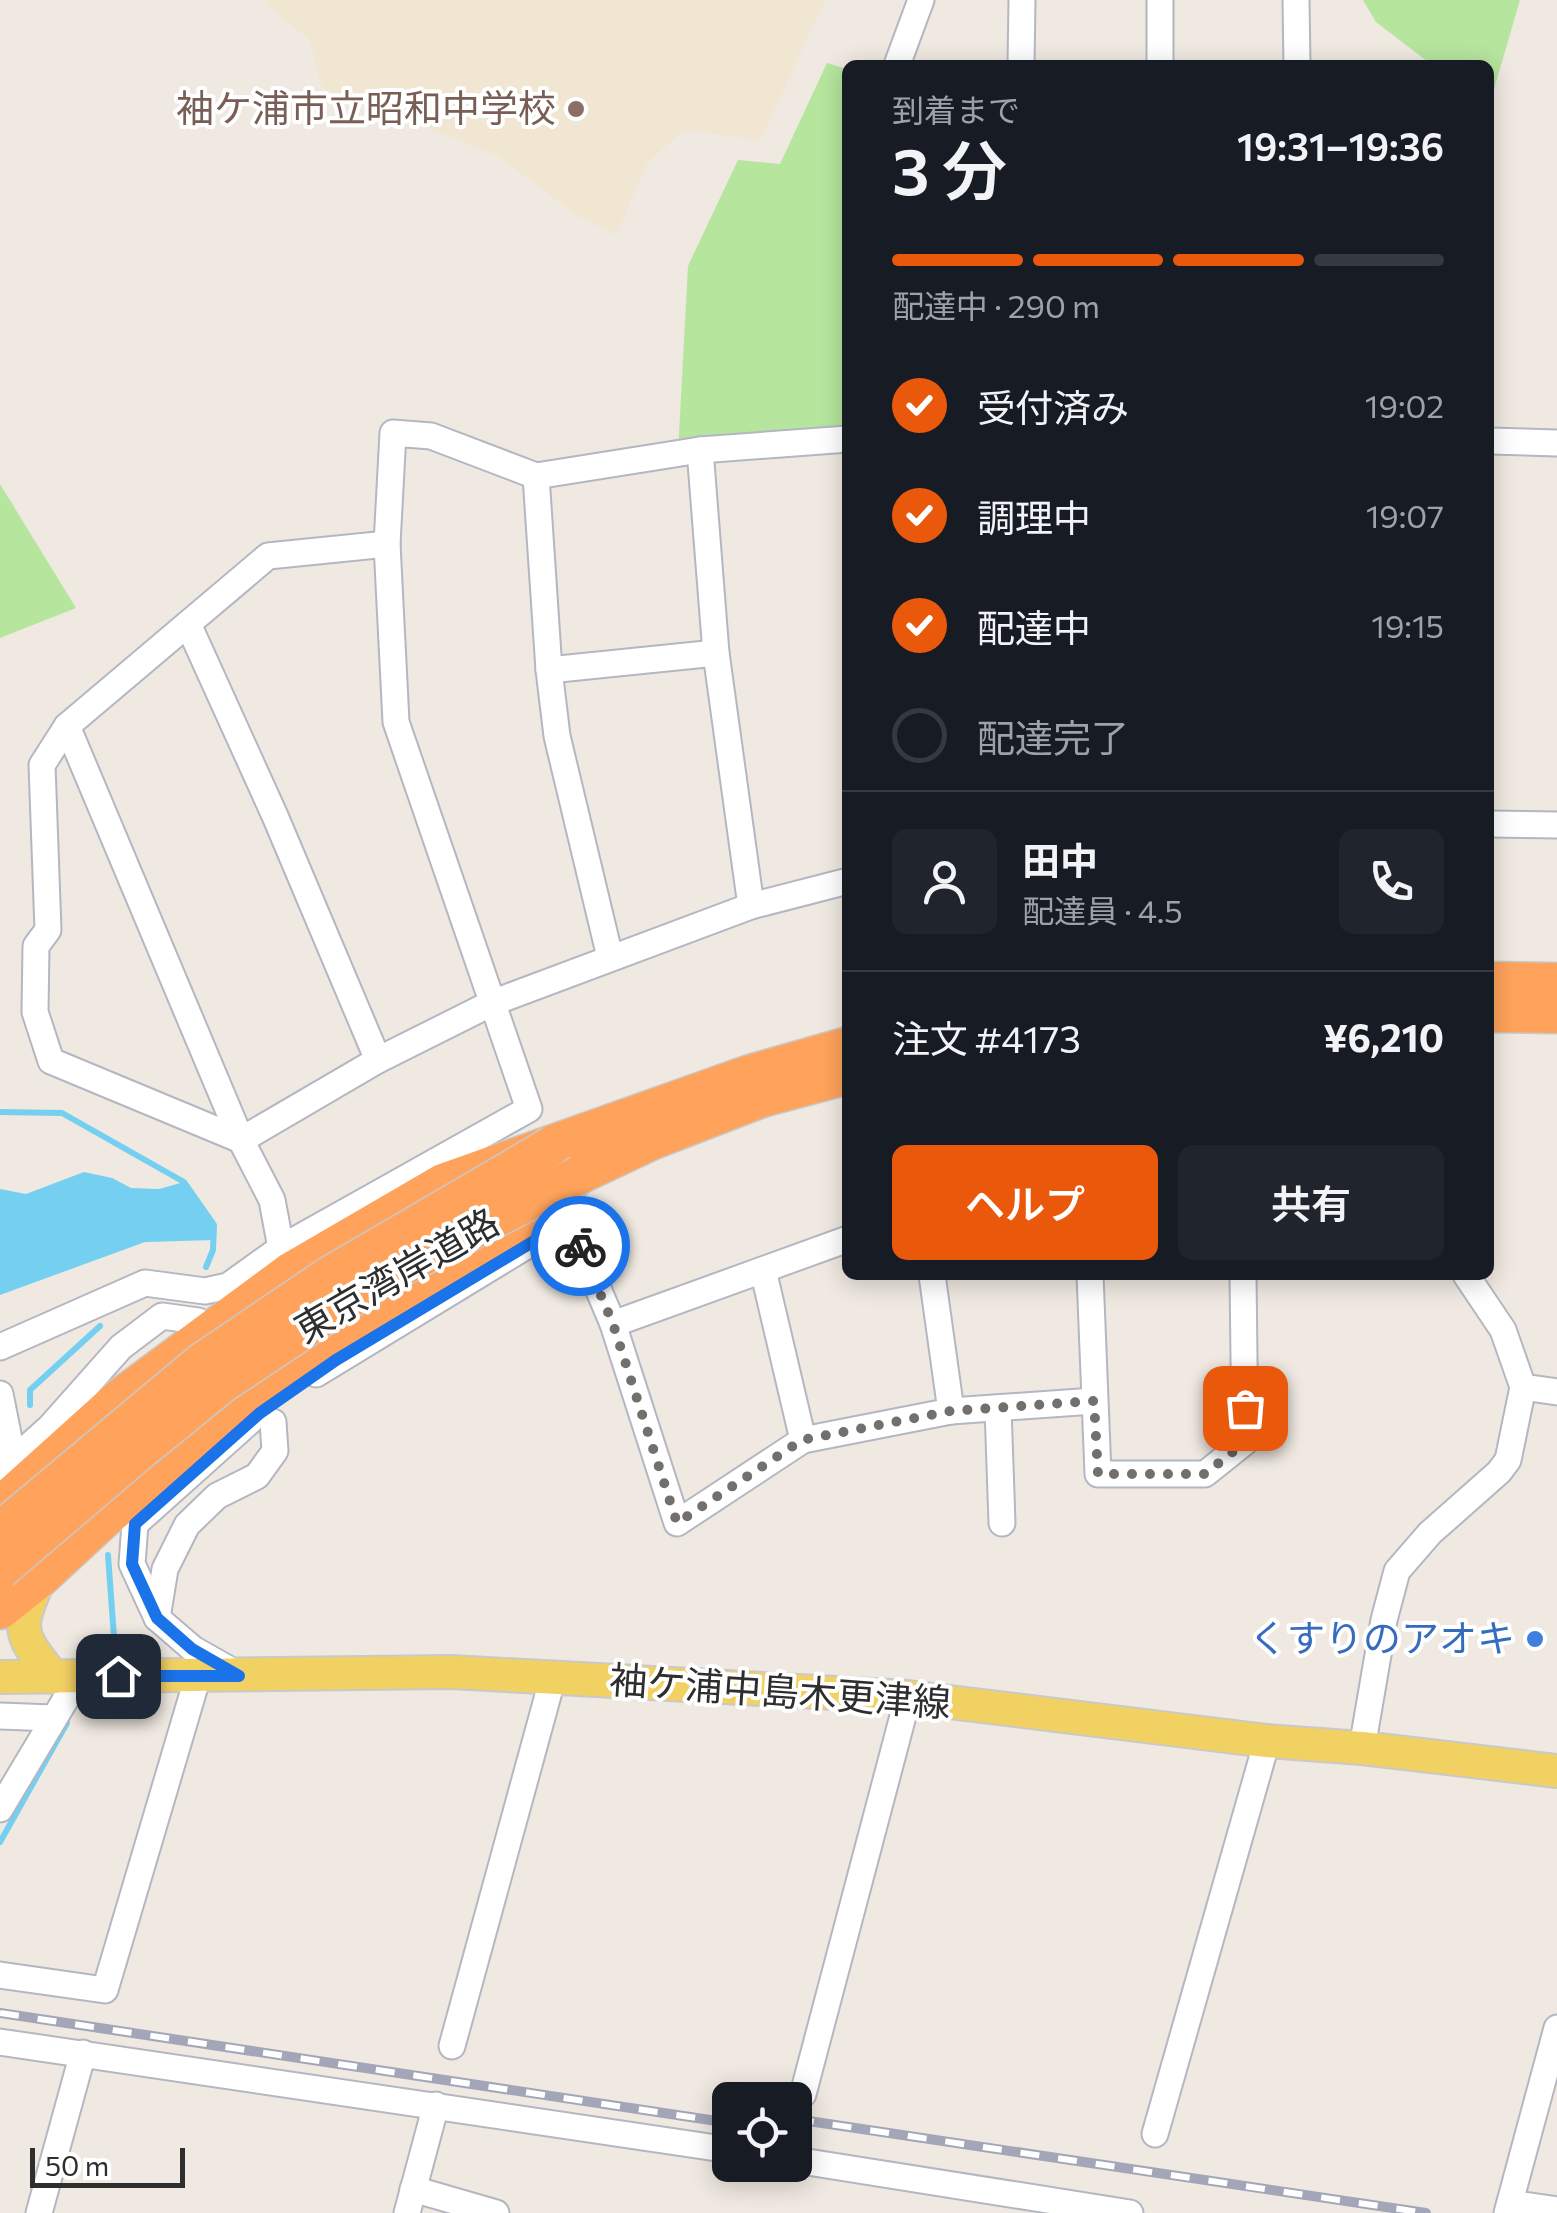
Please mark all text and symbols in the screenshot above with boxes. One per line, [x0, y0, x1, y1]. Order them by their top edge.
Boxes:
place label: 袖ケ浦市立昭和中学校 [176, 83, 556, 130]
text: 到着まで [892, 89, 1020, 129]
marker: 袖ケ浦市立昭和中学校 [565, 98, 587, 120]
text: 19:31–19:36 [1237, 122, 1444, 169]
text: 3 分 [892, 129, 1007, 208]
text: 配達中 · 290 m [892, 285, 1100, 325]
icon: check [892, 378, 947, 433]
text: 受付済み [977, 383, 1129, 430]
text: 19:02 [1365, 385, 1444, 425]
icon: check [892, 488, 947, 543]
text: 調理中 [977, 493, 1091, 540]
text: 19:07 [1366, 495, 1444, 535]
icon: check [892, 598, 947, 653]
text: 配達中 [977, 603, 1091, 650]
text: 19:15 [1371, 605, 1444, 645]
text: 配達完了 [977, 713, 1129, 760]
button: person [892, 829, 997, 934]
button: phone [1339, 829, 1444, 934]
text: 田中 [1022, 836, 1098, 883]
text: 配達員 · 4.5 [1022, 890, 1183, 930]
text: ¥6,210 [1323, 1013, 1444, 1060]
text: 注文 #4173 [892, 1014, 1081, 1061]
button: ヘルプ [892, 1145, 1158, 1260]
button: 共有 [1178, 1145, 1444, 1260]
street label: 東京湾岸道路 [285, 1196, 506, 1351]
courier [530, 1196, 630, 1296]
icon: bike [553, 1219, 608, 1274]
pin [1203, 1366, 1288, 1451]
icon: bag [1218, 1381, 1273, 1436]
place label: くすりのアオキ [1249, 1613, 1515, 1660]
marker: くすりのアオキ [1524, 1628, 1546, 1650]
pin [76, 1634, 161, 1719]
icon: home [91, 1649, 146, 1704]
street label: 袖ケ浦中島木更津線 [608, 1654, 952, 1725]
map controls [712, 2082, 812, 2182]
button: locate [712, 2082, 812, 2182]
scale bar [30, 2143, 185, 2188]
text: 50 m [45, 2148, 109, 2182]

